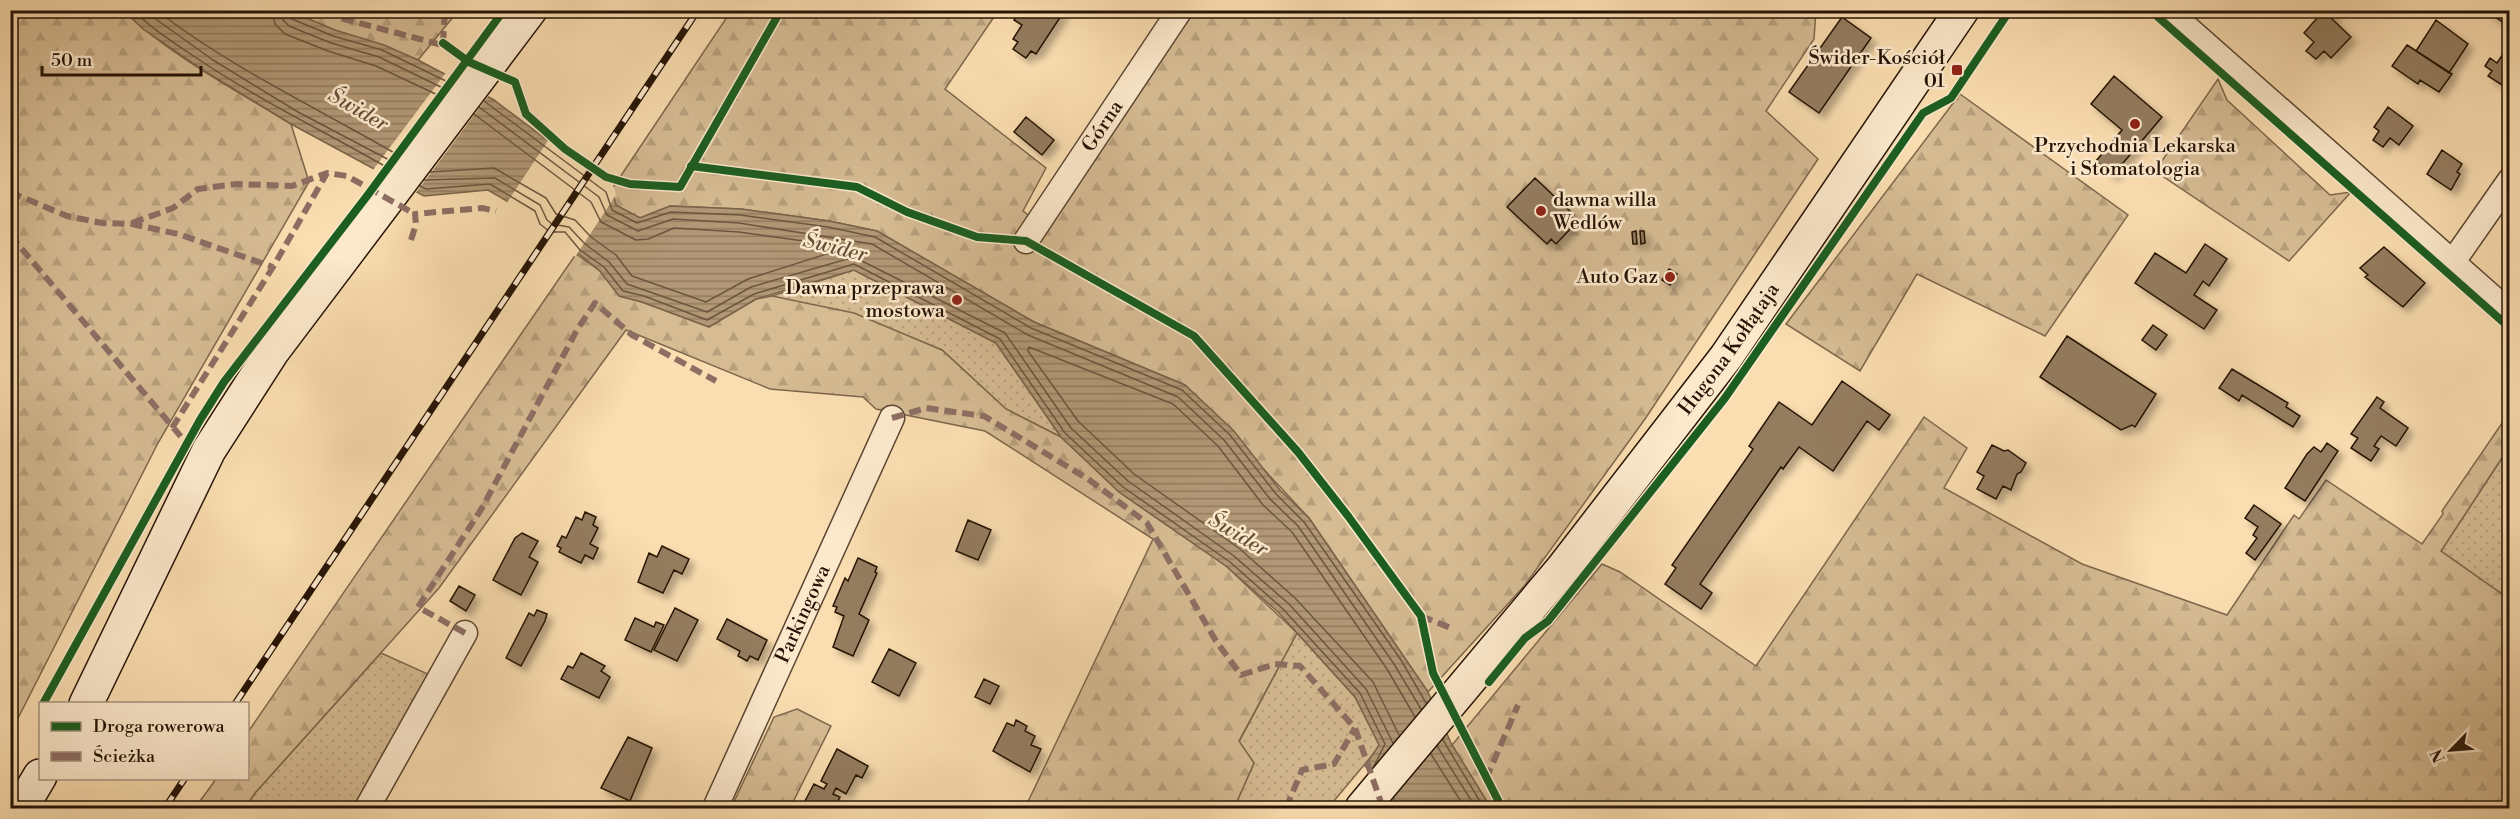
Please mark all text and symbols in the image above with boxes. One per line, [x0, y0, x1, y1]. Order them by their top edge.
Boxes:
scale bar [42, 39, 201, 77]
place label: Świder-Kościół 01 [1808, 45, 1945, 94]
text: 50 m [51, 49, 93, 72]
marker: Świder-Kościół 01 [1950, 63, 1964, 77]
water label: Świder [323, 80, 395, 138]
street label: Górna [1076, 95, 1129, 157]
marker: Przychodnia Lekarska i Stomatologia [2128, 117, 2142, 131]
place label: Przychodnia Lekarska i Stomatologia [2034, 134, 2237, 182]
place label: dawna willa Wedlów [1552, 188, 1657, 236]
marker: dawna willa Wedlów [1534, 204, 1548, 218]
water label: Świder [800, 225, 872, 269]
place label: Auto Gaz [1575, 265, 1658, 290]
marker: Auto Gaz [1663, 270, 1677, 284]
place label: Dawna przeprawa mostowa [785, 276, 946, 324]
street label: Hugona Kołłątaja [1673, 277, 1786, 420]
marker: Dawna przeprawa mostowa [950, 293, 964, 307]
water label: Świder [1203, 504, 1275, 563]
street label: Parkingowa [770, 560, 837, 667]
legend [39, 702, 249, 780]
text: Droga rowerowa [93, 715, 225, 738]
north arrow [2421, 720, 2481, 780]
text: Ścieżka [93, 745, 156, 768]
text: N [2426, 746, 2450, 766]

